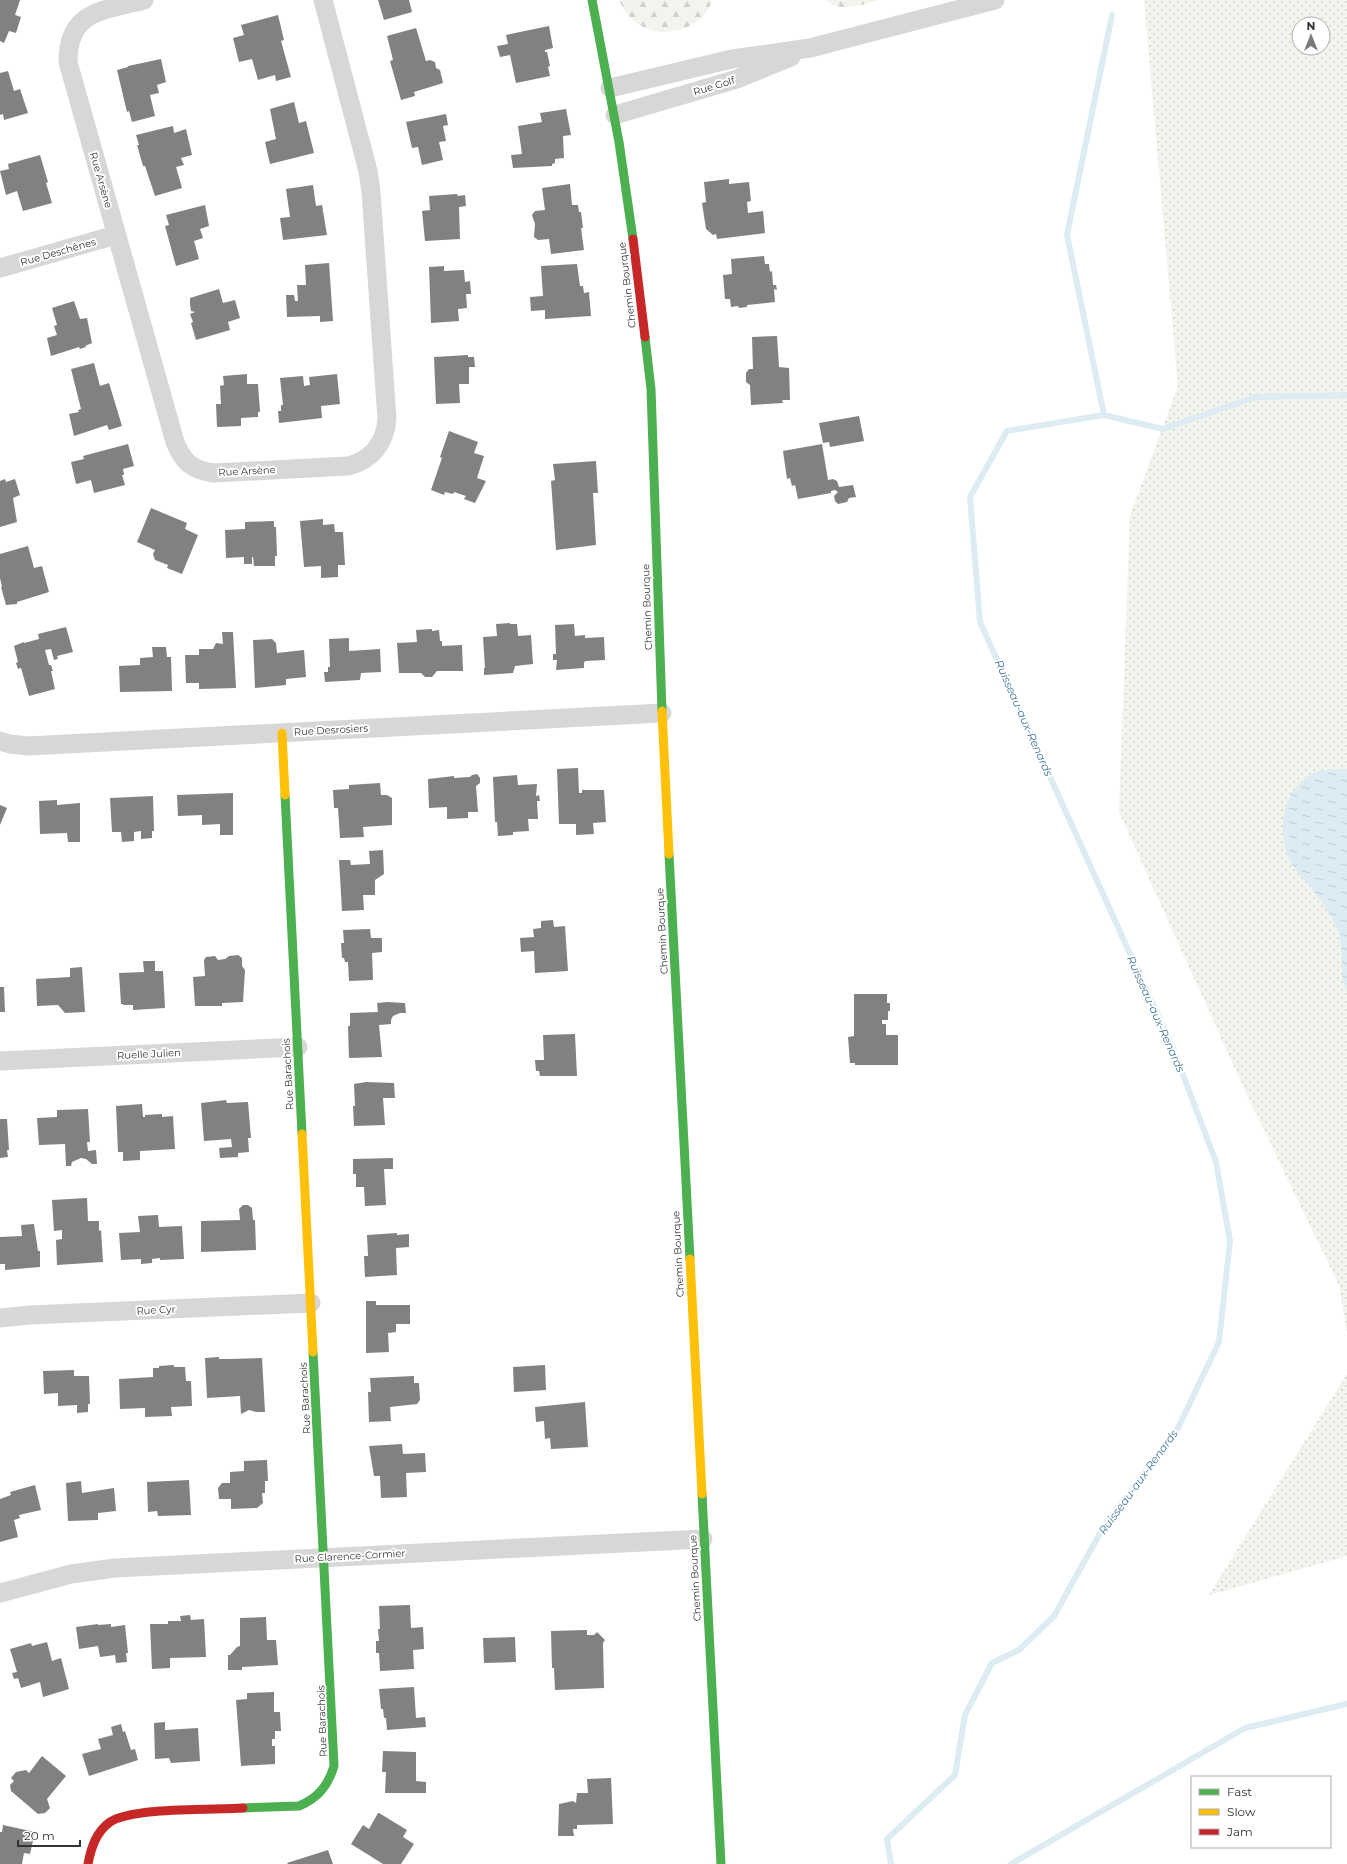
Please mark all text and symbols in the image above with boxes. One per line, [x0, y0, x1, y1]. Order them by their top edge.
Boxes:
north arrow [1291, 16, 1331, 56]
text: N [1307, 19, 1315, 33]
street label: Rue Golf [692, 73, 737, 98]
street label: Rue Arsène [87, 151, 115, 209]
street label: Rue Deschênes [19, 235, 97, 269]
street label: Chemin Bourque [615, 241, 639, 329]
street label: Rue Arsène [218, 463, 276, 479]
street label: Chemin Bourque [639, 564, 655, 650]
water label: Ruisseau-aux-Renards [992, 658, 1056, 779]
street label: Rue Desrosiers [293, 722, 369, 738]
street label: Chemin Bourque [653, 887, 671, 975]
water label: Ruisseau-aux-Renards [1124, 954, 1188, 1075]
street label: Rue Barachois [280, 1038, 296, 1110]
street label: Ruelle Julien [117, 1046, 181, 1062]
street label: Chemin Bourque [669, 1210, 687, 1298]
street label: Rue Cyr [136, 1302, 176, 1318]
street label: Rue Barachois [297, 1362, 313, 1434]
water label: Ruisseau-aux-Renards [1095, 1426, 1181, 1537]
street label: Chemin Bourque [686, 1534, 704, 1622]
street label: Rue Clarence-Cormier [294, 1547, 406, 1565]
street label: Rue Barachois [314, 1685, 330, 1757]
legend [1191, 1776, 1331, 1848]
text: Fast [1227, 1784, 1252, 1799]
text: Slow [1227, 1804, 1256, 1819]
scale bar [18, 1822, 80, 1848]
text: Jam [1226, 1824, 1253, 1839]
text: 20 m [24, 1828, 55, 1843]

